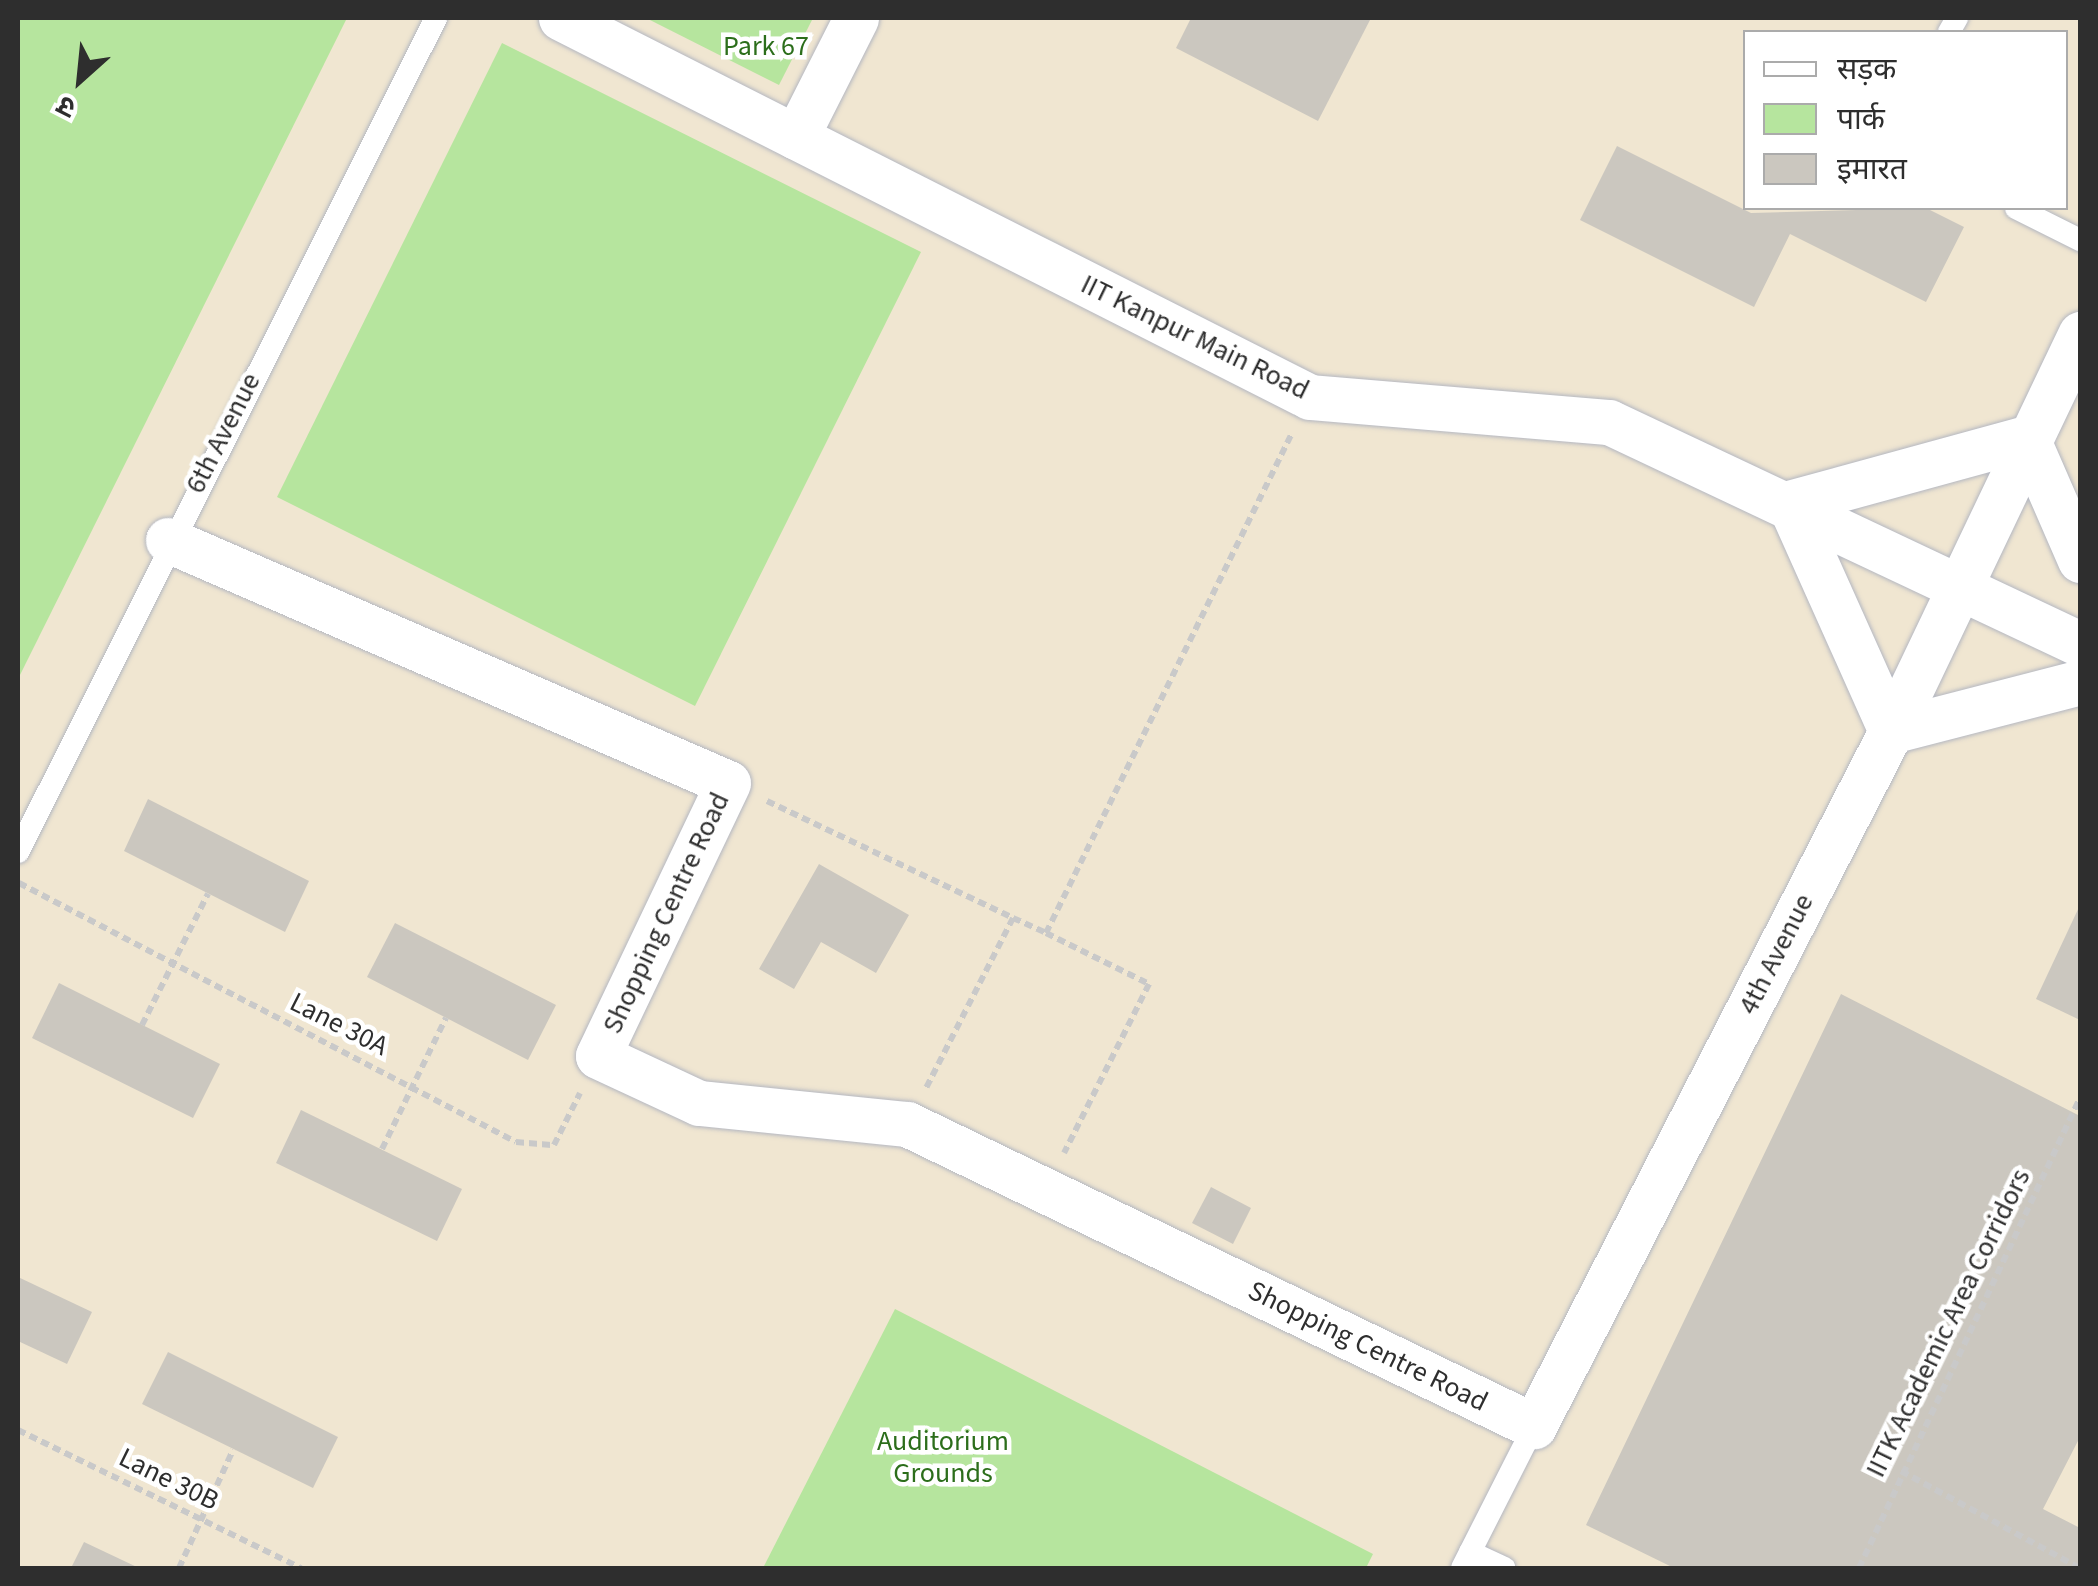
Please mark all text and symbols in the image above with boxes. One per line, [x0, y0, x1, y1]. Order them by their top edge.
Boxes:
park label: Park 67 [723, 29, 809, 63]
north arrow [30, 30, 130, 130]
legend [1743, 30, 2068, 210]
text: सड़क [1837, 48, 1896, 91]
text: उ [50, 85, 83, 128]
text: पार्क [1837, 98, 1885, 141]
text: इमारत [1837, 148, 1907, 191]
street label: IIT Kanpur Main Road [1076, 267, 1314, 407]
street label: 6th Avenue [178, 367, 268, 499]
street label: Shopping Centre Road [595, 787, 737, 1039]
street label: 4th Avenue [1731, 888, 1821, 1020]
street label: Lane 30A [284, 985, 394, 1063]
street label: IITK Academic Area Corridors [1859, 1163, 2037, 1483]
street label: Shopping Centre Road [1243, 1273, 1493, 1419]
park label: Auditorium Grounds [877, 1424, 1009, 1490]
street label: Lane 30B [114, 1440, 224, 1518]

